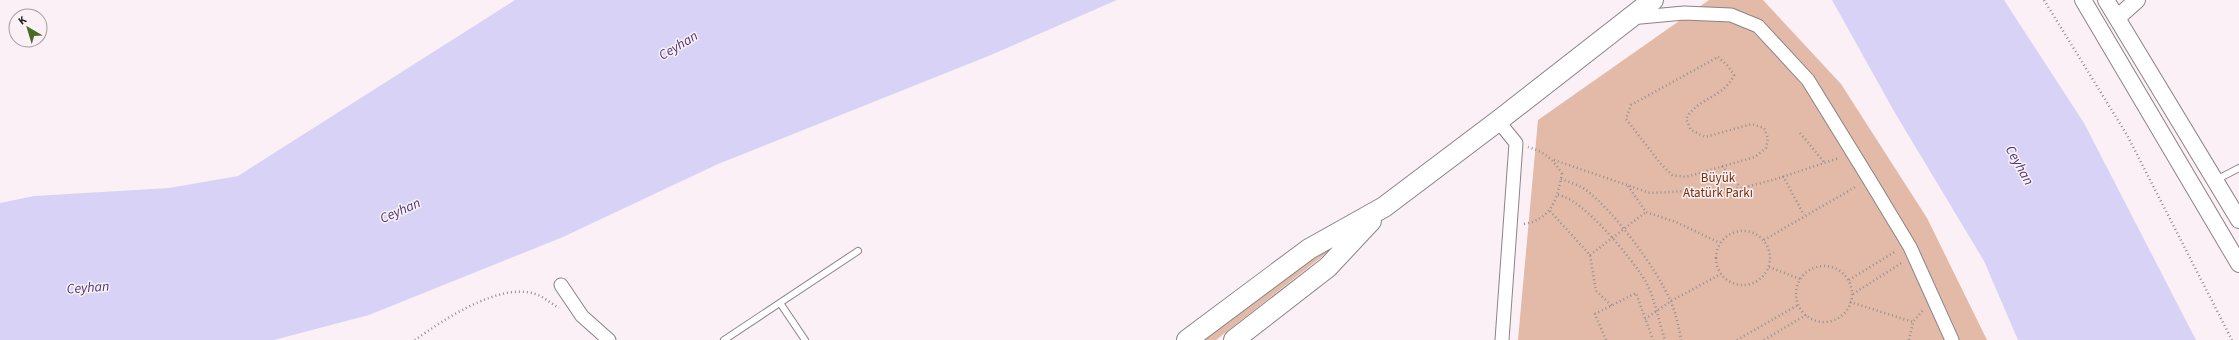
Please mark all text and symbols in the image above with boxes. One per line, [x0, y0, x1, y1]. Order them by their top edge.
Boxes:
north arrow [8, 8, 48, 48]
text: K [15, 12, 30, 29]
water label: Ceyhan [655, 26, 702, 65]
water label: Ceyhan [2000, 142, 2038, 189]
park label: Büyük Atatürk Parkı [1683, 169, 1753, 202]
water label: Ceyhan [377, 193, 424, 229]
water label: Ceyhan [66, 277, 110, 299]

